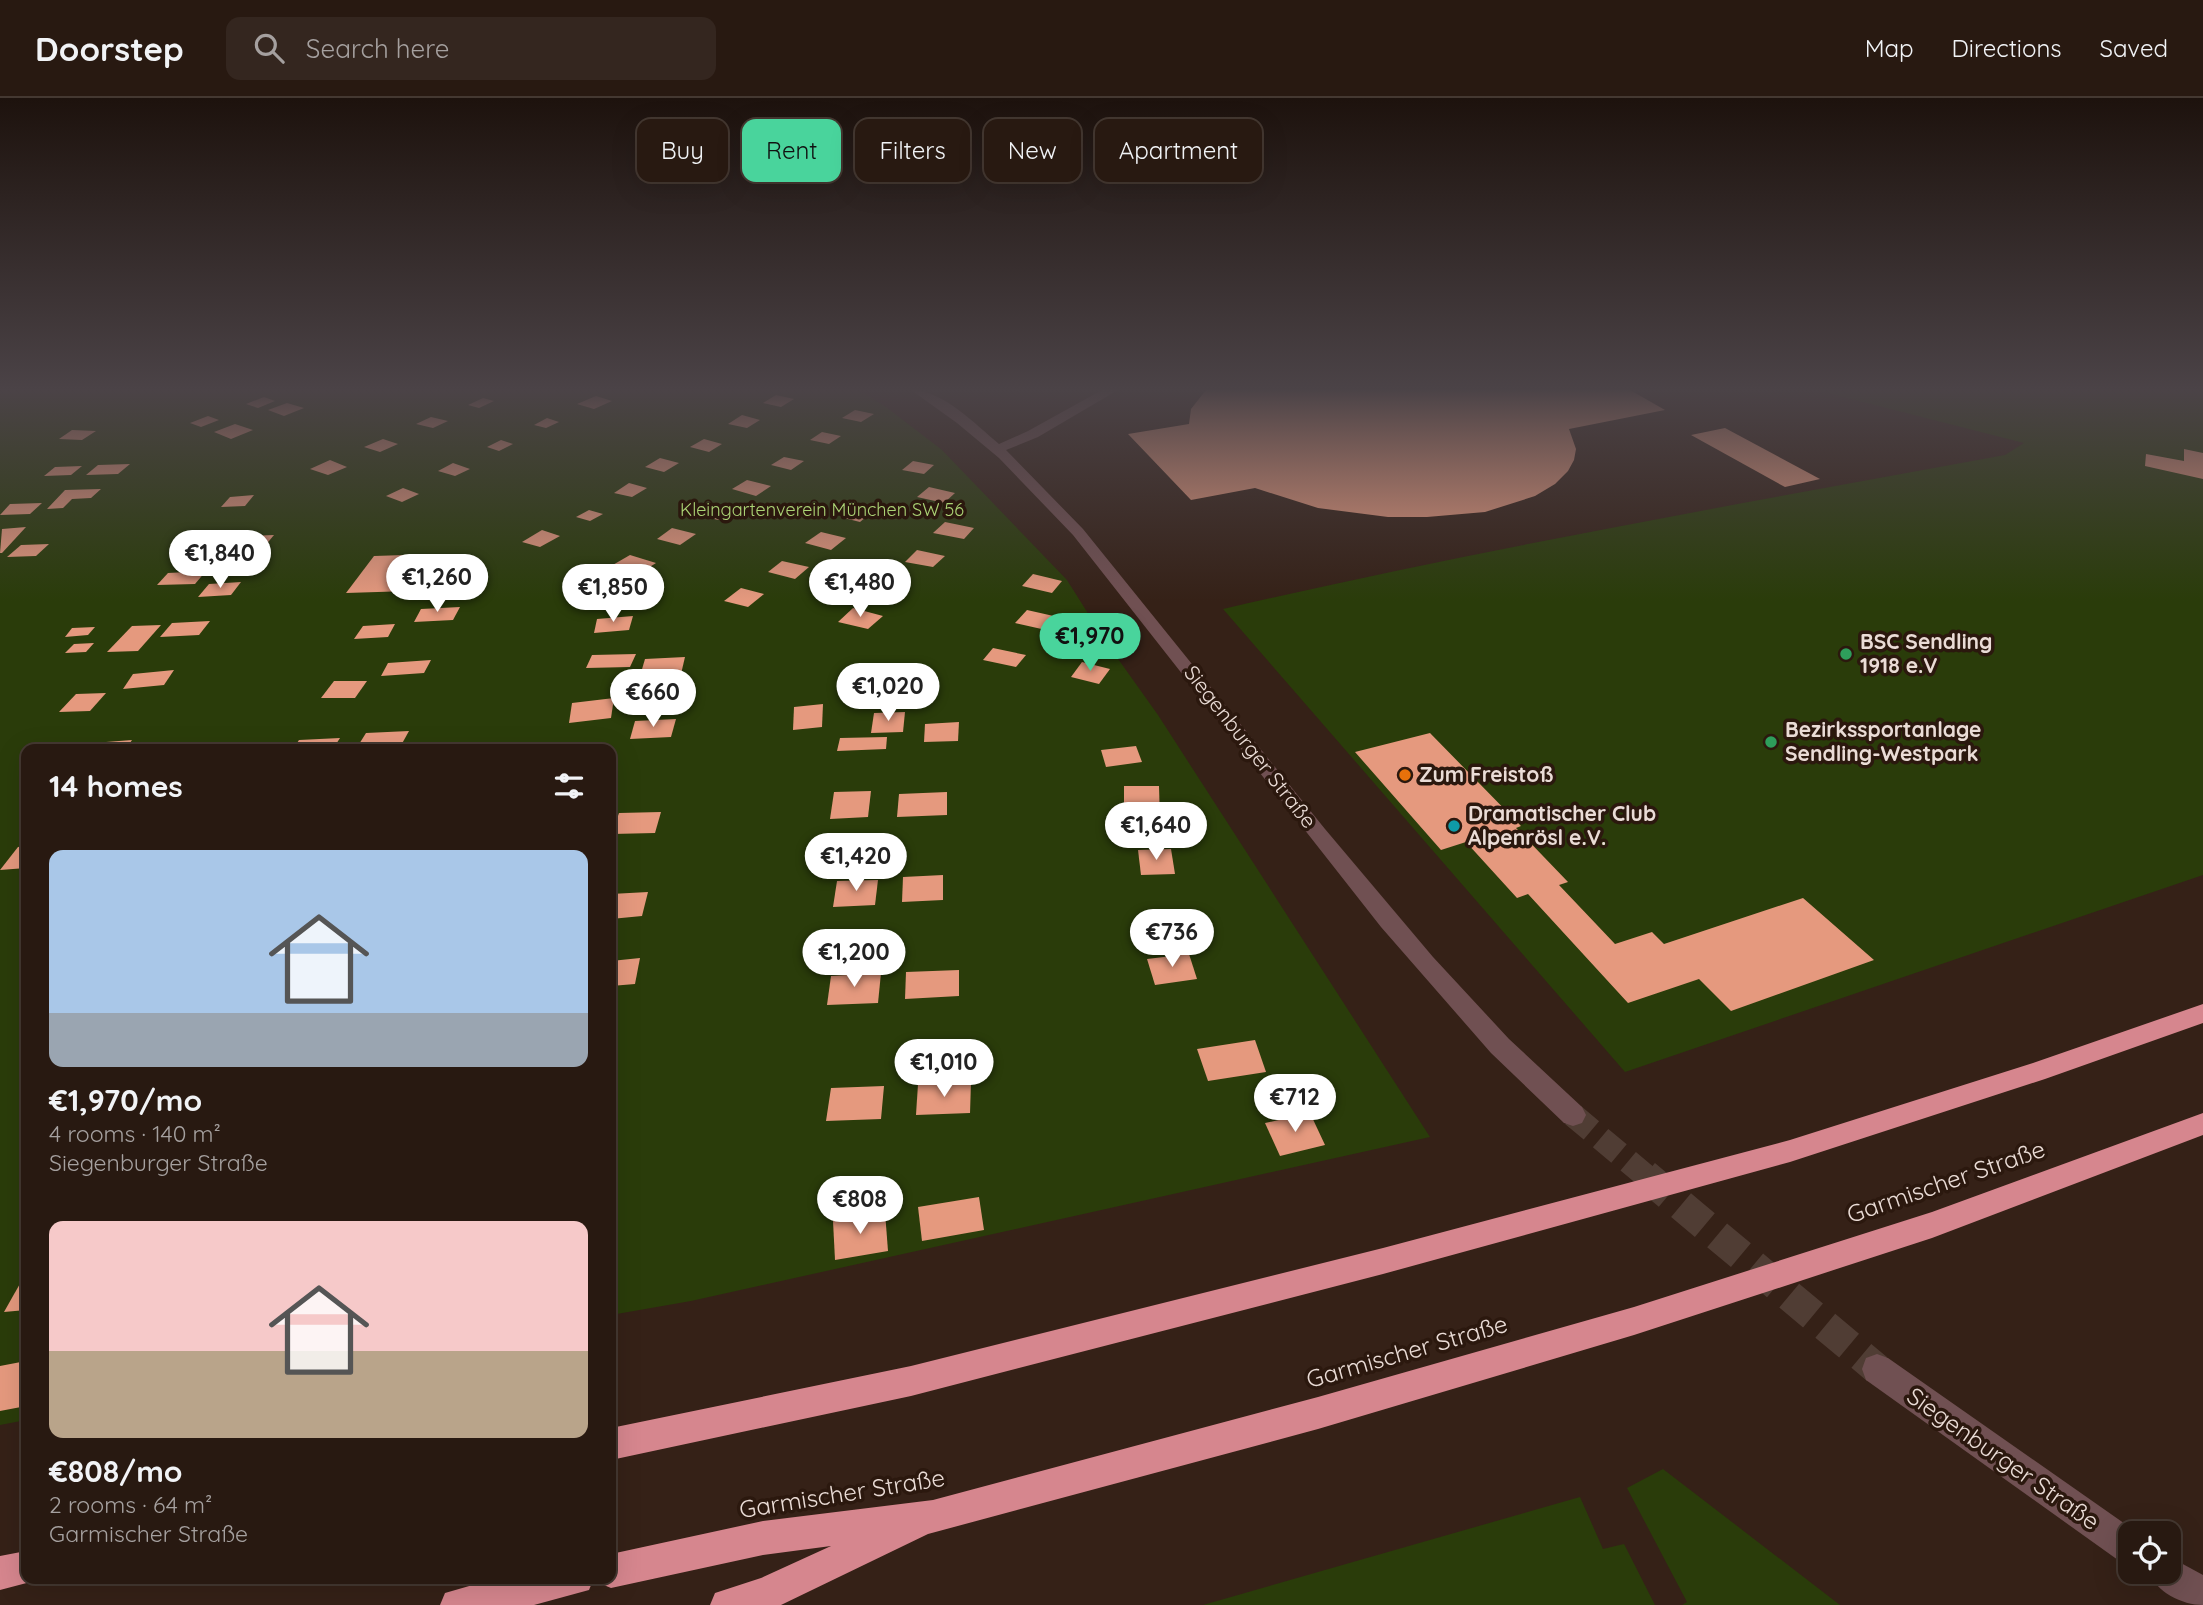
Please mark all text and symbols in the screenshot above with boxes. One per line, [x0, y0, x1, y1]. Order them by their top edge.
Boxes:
search box [226, 17, 716, 80]
text: Doorstep [35, 28, 184, 69]
icon: search [250, 29, 288, 67]
text: Search here [306, 32, 449, 65]
text: Map [1865, 33, 1914, 63]
text: Directions [1952, 33, 2062, 63]
text: Saved [2100, 33, 2168, 63]
chip: Buy [637, 119, 728, 182]
chip: Rent [742, 119, 841, 182]
chip: Filters [855, 119, 970, 182]
chip: New [984, 119, 1081, 182]
chip: Apartment [1095, 119, 1262, 182]
park label: Kleingartenverein München SW 56 [680, 498, 964, 521]
pin: €1,840 [163, 531, 277, 590]
text: €1,840 [185, 538, 255, 567]
pin: €1,260 [380, 554, 494, 614]
pin: €1,480 [803, 560, 917, 619]
text: €1,260 [402, 562, 472, 591]
pin: €1,850 [556, 564, 670, 624]
text: €1,480 [825, 567, 895, 596]
text: €1,850 [578, 572, 648, 601]
pin: €1,970 [1033, 614, 1147, 673]
text: €1,970 [1056, 621, 1124, 650]
place label: BSC Sendling 1918 e.V [1860, 628, 1993, 678]
marker: BSC Sendling 1918 e.V [1838, 646, 1854, 662]
street label: Siegenburger Straße [1179, 660, 1322, 833]
pin: €1,020 [831, 664, 945, 723]
pin: €660 [612, 670, 694, 729]
text: €1,020 [852, 671, 924, 700]
text: €660 [626, 677, 680, 706]
place label: Bezirkssportanlage Sendling-Westpark [1785, 716, 1981, 766]
marker: Bezirkssportanlage Sendling-Westpark [1763, 734, 1779, 750]
place label: Zum Freistoß [1419, 761, 1553, 787]
text: 14 homes [49, 767, 183, 805]
icon: filters [550, 767, 588, 805]
marker: Zum Freistoß [1397, 767, 1413, 783]
place label: Dramatischer Club Alpenrösl e.V. [1468, 800, 1656, 850]
pin: €1,640 [1099, 802, 1213, 862]
text: €1,640 [1121, 810, 1191, 839]
marker: Dramatischer Club Alpenrösl e.V. [1446, 818, 1462, 834]
pin: €1,420 [799, 834, 913, 893]
text: €1,420 [821, 841, 891, 870]
icon: home [256, 896, 382, 1022]
pin: €736 [1131, 910, 1213, 969]
text: €736 [1146, 917, 1198, 946]
pin: €1,200 [797, 930, 911, 989]
text: €1,200 [818, 937, 890, 966]
pin: €1,010 [887, 1040, 1001, 1099]
text: €1,010 [911, 1047, 977, 1076]
pin: €712 [1254, 1074, 1336, 1134]
text: €1,970/mo [49, 1081, 202, 1119]
text: €712 [1270, 1082, 1320, 1111]
text: 4 rooms · 140 m² [49, 1119, 221, 1148]
street label: Garmischer Straße [1843, 1133, 2049, 1229]
text: Siegenburger Straße [49, 1148, 268, 1177]
pin: €808 [819, 1176, 901, 1236]
text: €808 [833, 1184, 887, 1213]
icon: home [256, 1267, 382, 1393]
street label: Garmischer Straße [1303, 1308, 1511, 1394]
street label: Siegenburger Straße [1902, 1380, 2106, 1536]
text: €808/mo [49, 1452, 183, 1490]
street label: Garmischer Straße [737, 1462, 947, 1524]
text: 2 rooms · 64 m² [49, 1490, 212, 1519]
text: Garmischer Straße [49, 1519, 248, 1548]
map controls [2118, 1521, 2181, 1584]
button: locate [2118, 1521, 2181, 1584]

